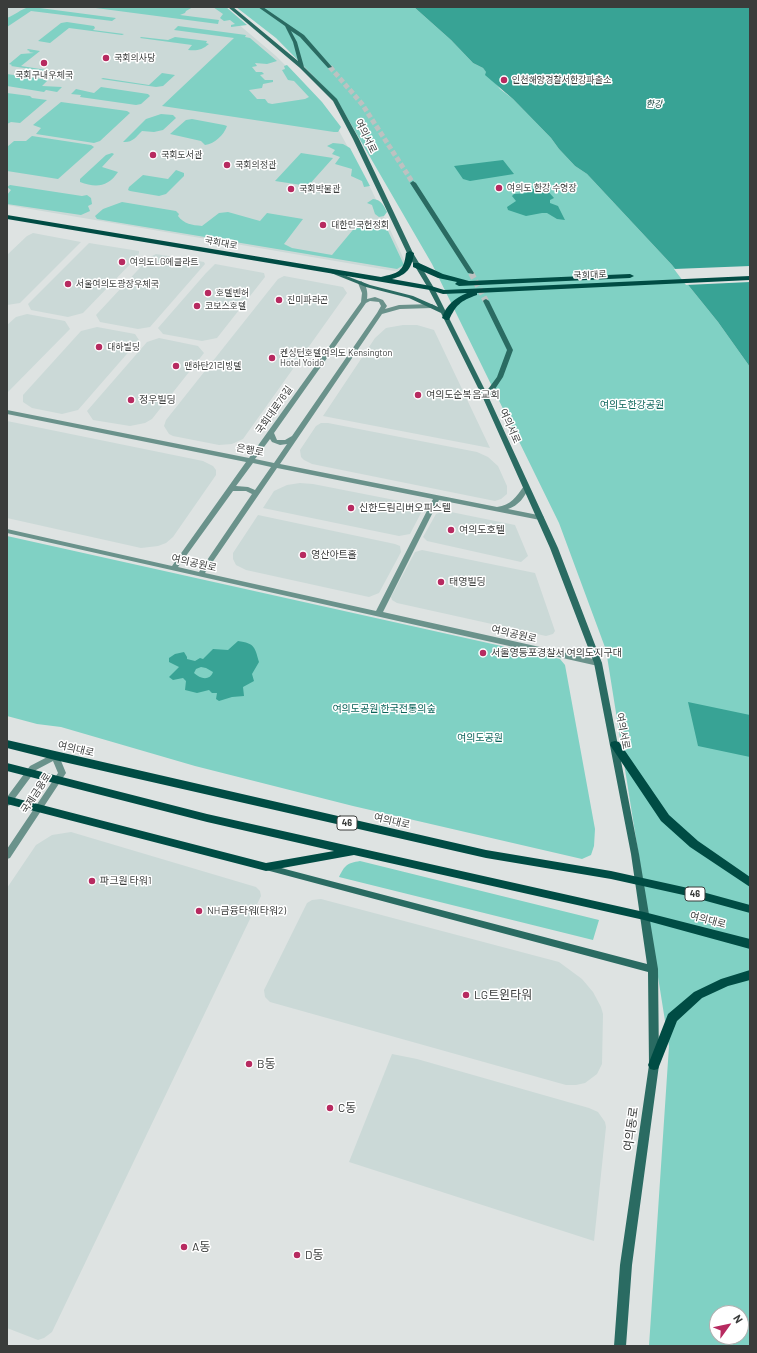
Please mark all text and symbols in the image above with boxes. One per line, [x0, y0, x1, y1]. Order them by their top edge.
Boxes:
marker: 국회의사당 [101, 53, 111, 63]
place label: 국회의사당 [114, 53, 155, 63]
marker: 국회구내우체국 [39, 58, 49, 68]
place label: 국회구내우체국 [15, 70, 73, 80]
marker: 인천해양경찰서한강파출소 [499, 75, 509, 85]
place label: 인천해양경찰서한강파출소 [512, 75, 611, 85]
water label: 한강 [646, 99, 662, 109]
street label: 여의서로 [353, 117, 379, 155]
marker: 국회도서관 [148, 150, 158, 160]
place label: 국회도서관 [161, 150, 202, 160]
marker: 국회의정관 [222, 160, 232, 170]
place label: 국회의정관 [235, 160, 276, 170]
marker: 여의도 한강 수영장 [494, 183, 504, 193]
place label: 여의도 한강 수영장 [507, 183, 577, 193]
marker: 국회박물관 [286, 184, 296, 194]
place label: 국회박물관 [299, 184, 340, 194]
marker: 대한민국헌정회 [318, 220, 328, 230]
place label: 대한민국헌정회 [331, 220, 389, 230]
street label: 국회대로 [204, 235, 238, 251]
marker: 여의도LG에클라트 [117, 257, 127, 267]
place label: 여의도LG에클라트 [130, 257, 199, 267]
street label: 국회대로 [573, 269, 607, 281]
marker: 서울여의도광장우체국 [63, 279, 73, 289]
place label: 서울여의도광장우체국 [76, 279, 159, 289]
marker: 호텔벤허 [203, 288, 213, 298]
place label: 호텔벤허 [216, 288, 249, 298]
marker: 진미파라곤 [274, 295, 284, 305]
place label: 진미파라곤 [287, 295, 328, 305]
marker: 코보스호텔 [192, 301, 202, 311]
place label: 코보스호텔 [205, 301, 246, 311]
marker: 대하빌딩 [94, 342, 104, 352]
place label: 대하빌딩 [107, 342, 140, 352]
place label: 켄싱턴호텔여의도 Kensington Hotel Yoido [280, 348, 392, 369]
marker: 켄싱턴호텔여의도 Kensington Hotel Yoido [267, 353, 277, 363]
marker: 맨하탄21리빙텔 [171, 361, 181, 371]
place label: 맨하탄21리빙텔 [184, 361, 242, 371]
street label: 국회대로76길 [253, 384, 295, 436]
place label: 여의도순복음교회 [426, 389, 500, 401]
marker: 여의도순복음교회 [413, 390, 423, 400]
place label: 정우빌딩 [139, 394, 176, 406]
marker: 정우빌딩 [126, 395, 136, 405]
park label: 여의도한강공원 [600, 399, 664, 411]
street label: 여의서로 [497, 407, 523, 445]
street label: 은행로 [235, 441, 265, 459]
place label: 신한드림리버오피스텔 [359, 502, 451, 514]
marker: 신한드림리버오피스텔 [346, 503, 356, 513]
place label: 여의도호텔 [459, 524, 505, 536]
marker: 여의도호텔 [446, 525, 456, 535]
place label: 영산아트홀 [311, 549, 357, 561]
marker: 영산아트홀 [298, 550, 308, 560]
street label: 여의공원로 [170, 552, 218, 574]
place label: 태영빌딩 [449, 576, 486, 588]
marker: 태영빌딩 [436, 577, 446, 587]
street label: 여의공원로 [490, 623, 538, 645]
place label: 서울영등포경찰서 여의도지구대 [491, 647, 622, 659]
marker: 서울영등포경찰서 여의도지구대 [478, 648, 488, 658]
park label: 여의도공원 한국전통의숲 [332, 703, 436, 715]
street label: 여의서로 [614, 712, 632, 750]
park label: 여의도공원 [457, 732, 503, 744]
street label: 여의대로 [57, 739, 95, 759]
street label: 국제금융로 [18, 770, 54, 816]
street label: 여의대로 [373, 811, 411, 831]
road number: 46 [337, 816, 357, 830]
place label: 파크원 타워1 [100, 875, 151, 887]
marker: 파크원 타워1 [87, 876, 97, 886]
road number: 46 [685, 887, 705, 901]
place label: NH금융타워(타워2) [207, 905, 286, 917]
marker: NH금융타워(타워2) [194, 906, 204, 916]
street label: 여의대로 [689, 909, 727, 931]
place label: LG트윈타워 [474, 988, 532, 1002]
marker: LG트윈타워 [461, 990, 471, 1000]
place label: B동 [257, 1057, 276, 1071]
marker: B동 [244, 1059, 254, 1069]
place label: C동 [338, 1101, 356, 1115]
marker: C동 [325, 1103, 335, 1113]
street label: 여의동로 [621, 1106, 641, 1152]
place label: A동 [192, 1240, 210, 1254]
marker: A동 [179, 1242, 189, 1252]
place label: D동 [305, 1248, 323, 1262]
marker: D동 [292, 1250, 302, 1260]
north arrow [709, 1305, 749, 1345]
text: N [731, 1312, 746, 1325]

